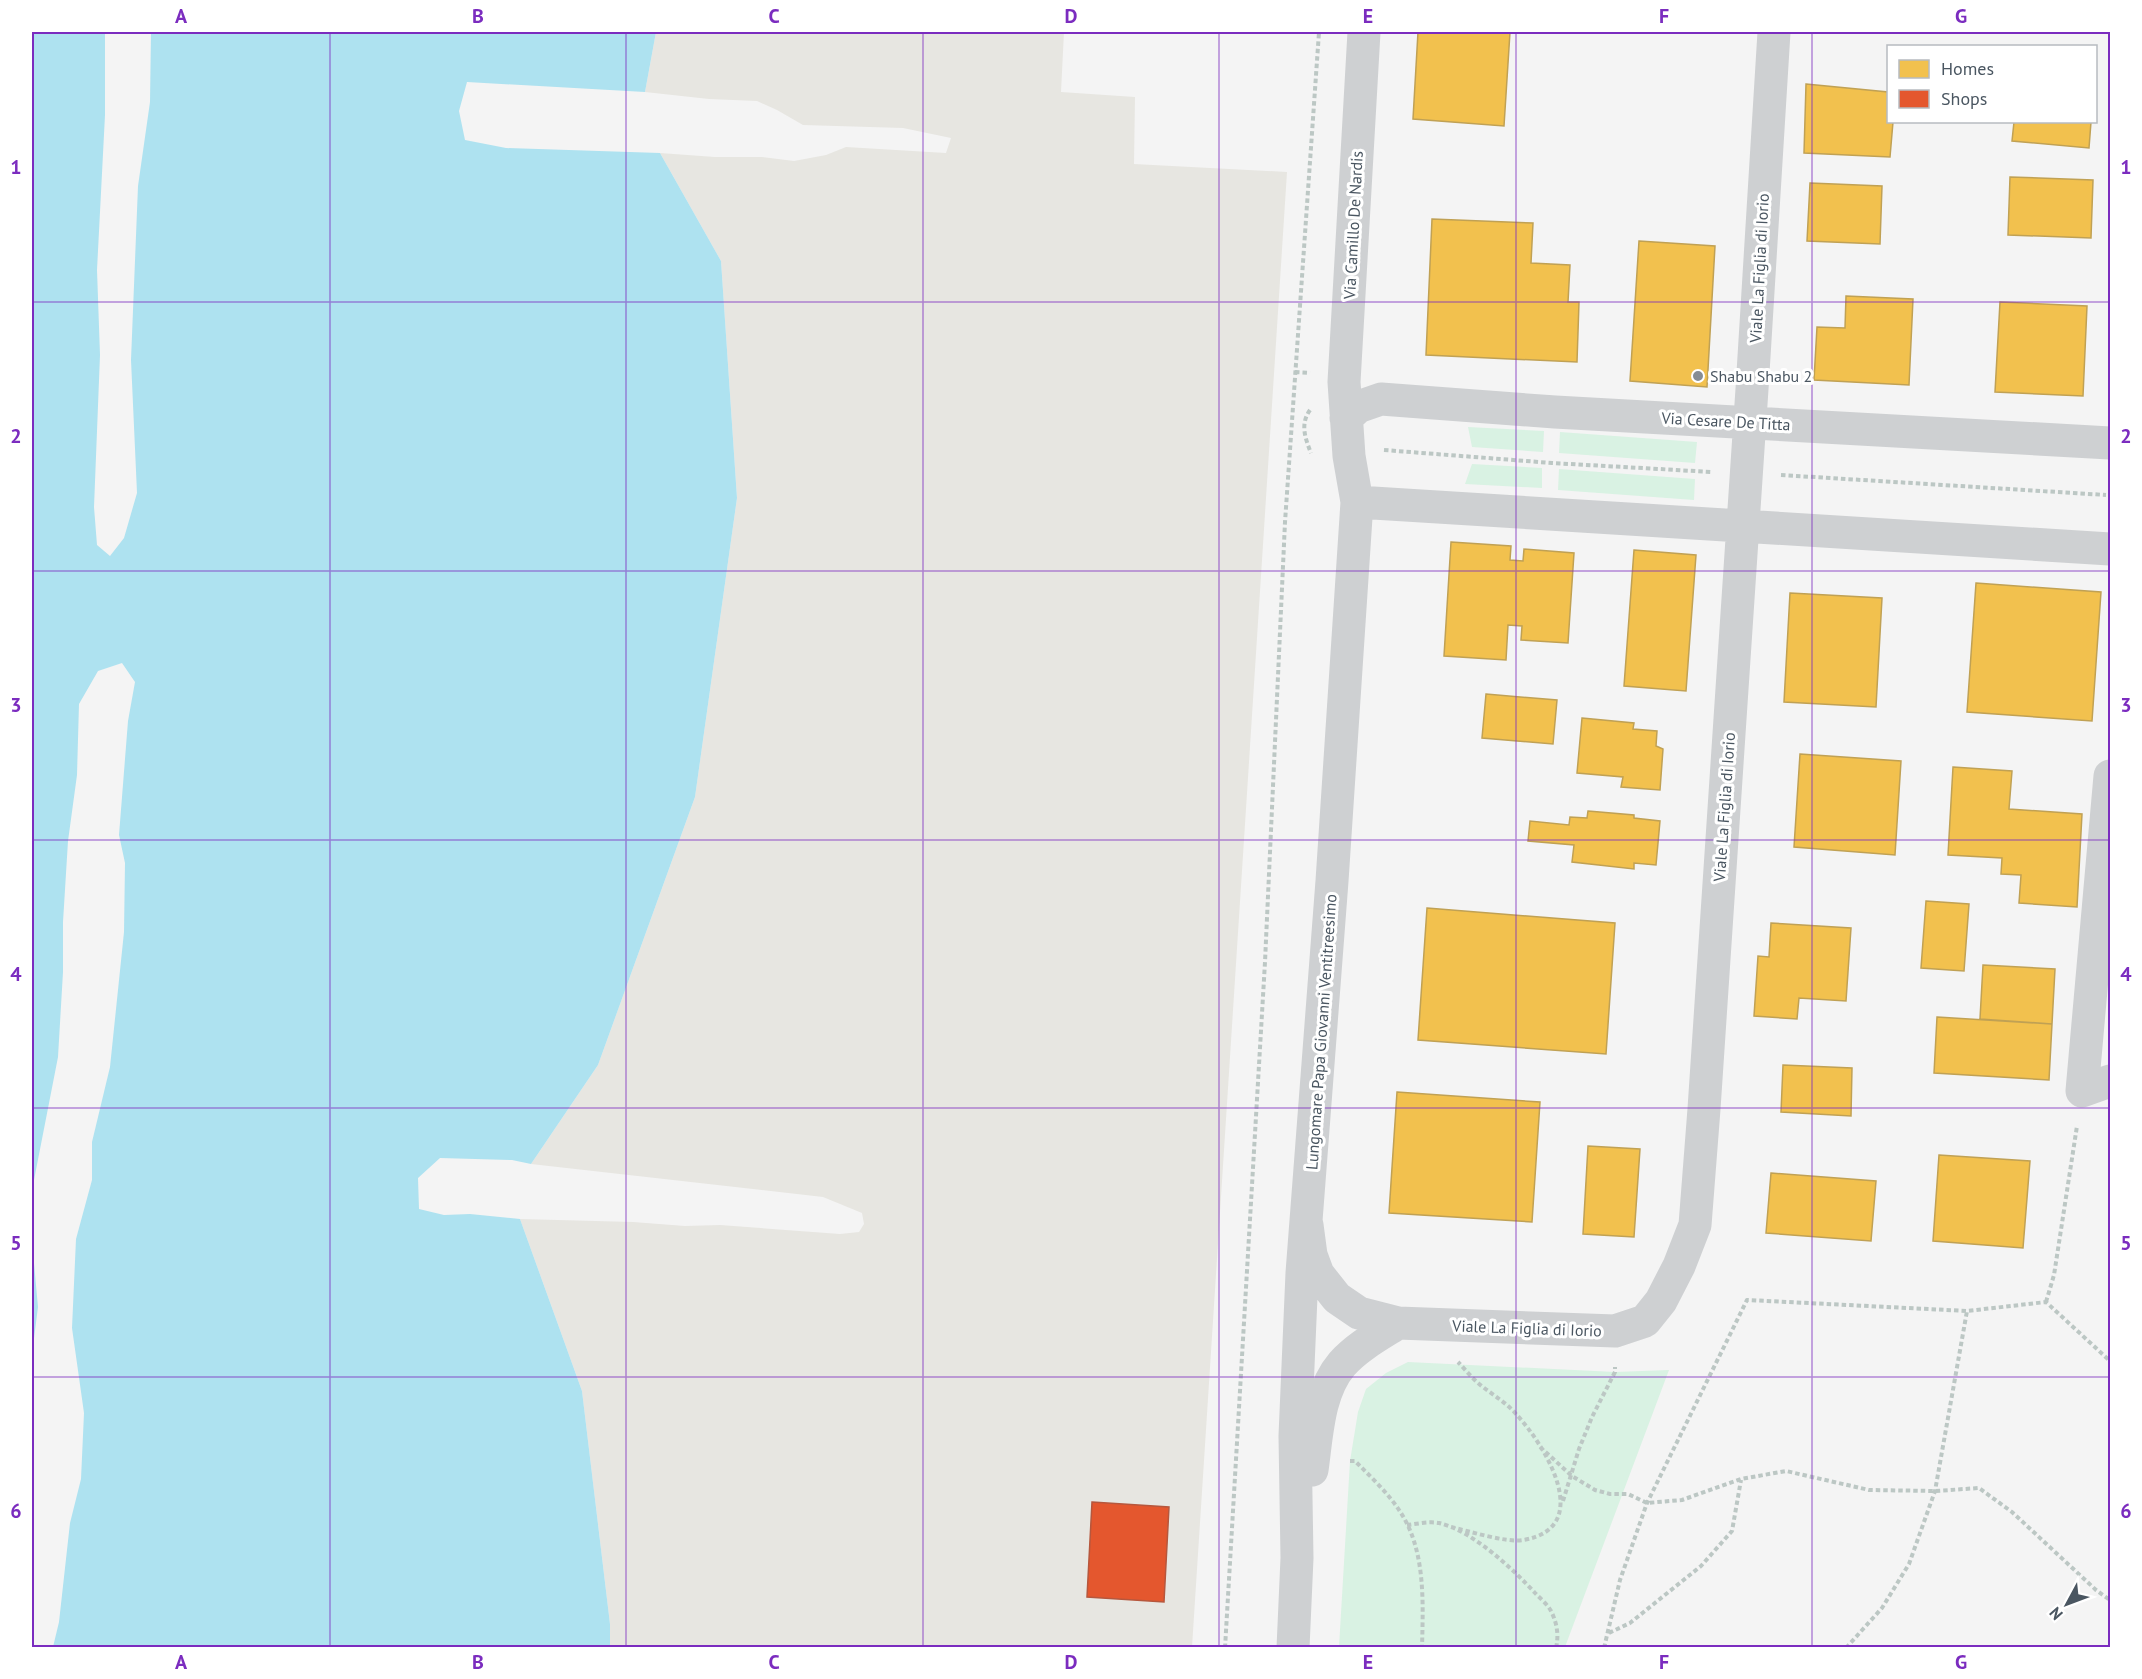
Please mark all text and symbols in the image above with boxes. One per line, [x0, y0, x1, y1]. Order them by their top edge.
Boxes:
text: A [175, 3, 188, 29]
text: B [472, 3, 484, 29]
text: C [768, 3, 780, 29]
text: D [1065, 3, 1078, 29]
text: E [1363, 3, 1373, 29]
text: F [1659, 3, 1669, 29]
text: G [1955, 3, 1967, 29]
legend [1887, 45, 2097, 123]
text: Homes [1941, 57, 1994, 80]
text: Shops [1941, 87, 1987, 110]
street label: Via Camillo De Nardis [1339, 150, 1367, 301]
text: 1 [10, 154, 22, 180]
text: 1 [2120, 154, 2132, 180]
street label: Viale La Figlia di Iorio [1745, 193, 1773, 344]
place label: Shabu Shabu 2 [1710, 366, 1812, 386]
marker: Shabu Shabu 2 [1691, 369, 1705, 383]
street label: Via Cesare De Titta [1660, 408, 1791, 434]
text: 2 [10, 423, 22, 449]
text: 2 [2120, 423, 2132, 449]
text: 3 [10, 692, 22, 718]
text: 3 [2120, 692, 2132, 718]
street label: Viale La Figlia di Iorio [1709, 732, 1739, 883]
street label: Lungomare Papa Giovanni Ventitreesimo [1301, 893, 1341, 1171]
text: 4 [10, 961, 22, 987]
text: 4 [2120, 961, 2132, 987]
text: 5 [10, 1230, 22, 1256]
text: 5 [2120, 1230, 2132, 1256]
street label: Viale La Figlia di Iorio [1451, 1315, 1602, 1341]
text: 6 [10, 1498, 22, 1524]
text: 6 [2120, 1498, 2132, 1524]
north arrow [2037, 1574, 2097, 1634]
text: N [2045, 1603, 2067, 1624]
text: A [175, 1649, 188, 1675]
text: B [472, 1649, 484, 1675]
text: C [768, 1649, 780, 1675]
text: D [1065, 1649, 1078, 1675]
text: E [1363, 1649, 1373, 1675]
text: F [1659, 1649, 1669, 1675]
text: G [1955, 1649, 1967, 1675]

